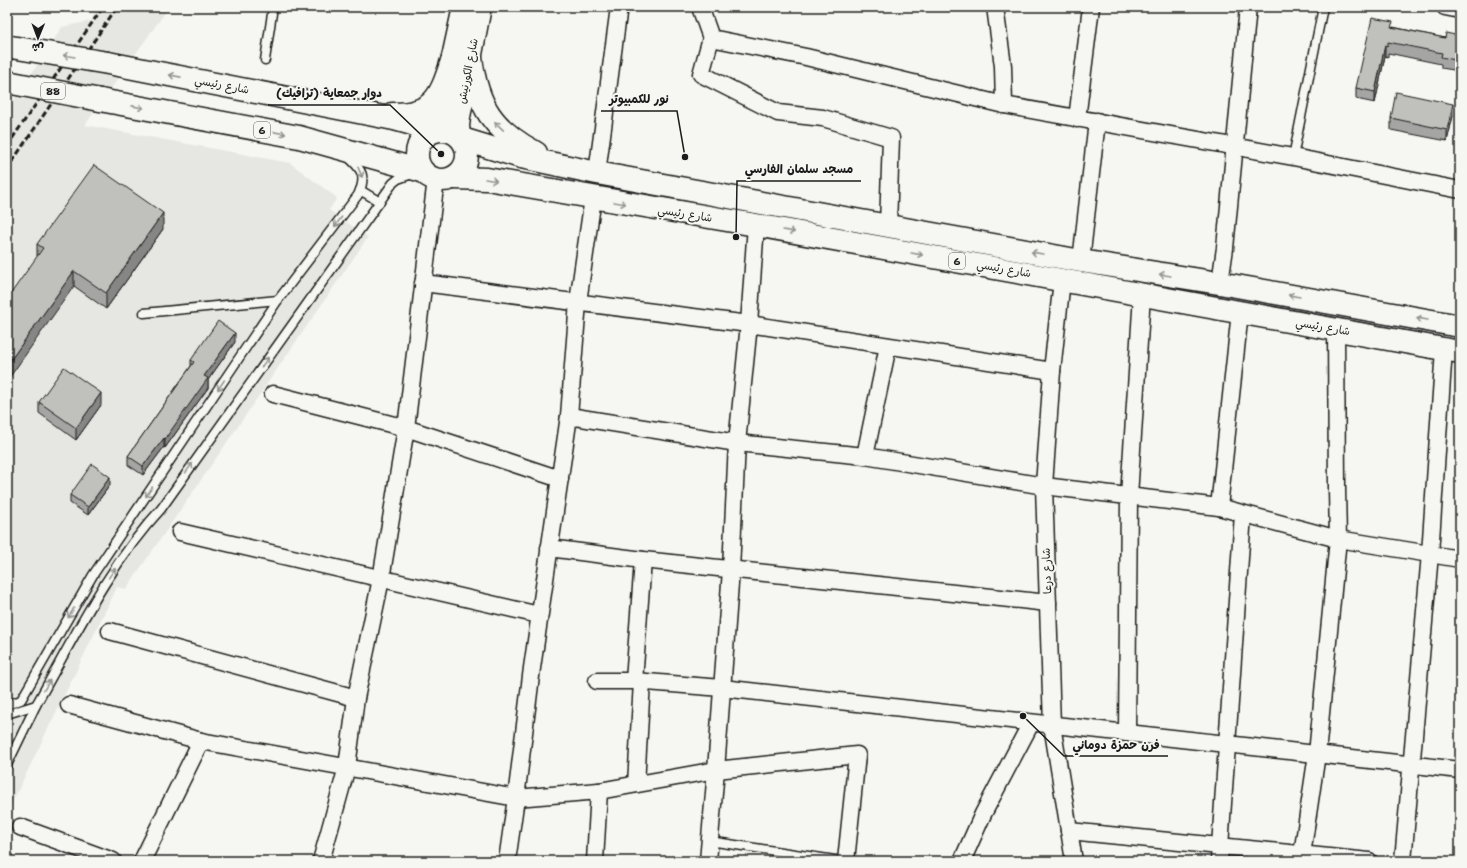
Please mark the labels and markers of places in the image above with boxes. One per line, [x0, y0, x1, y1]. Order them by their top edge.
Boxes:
callout: دوار جمعاية (ترافيك) [268, 81, 390, 105]
callout: نور للكمبيوتر [601, 87, 677, 111]
callout: مسجد سلمان الفارسي [737, 157, 861, 181]
callout: فرن حمزة دوماني [1064, 732, 1168, 756]

